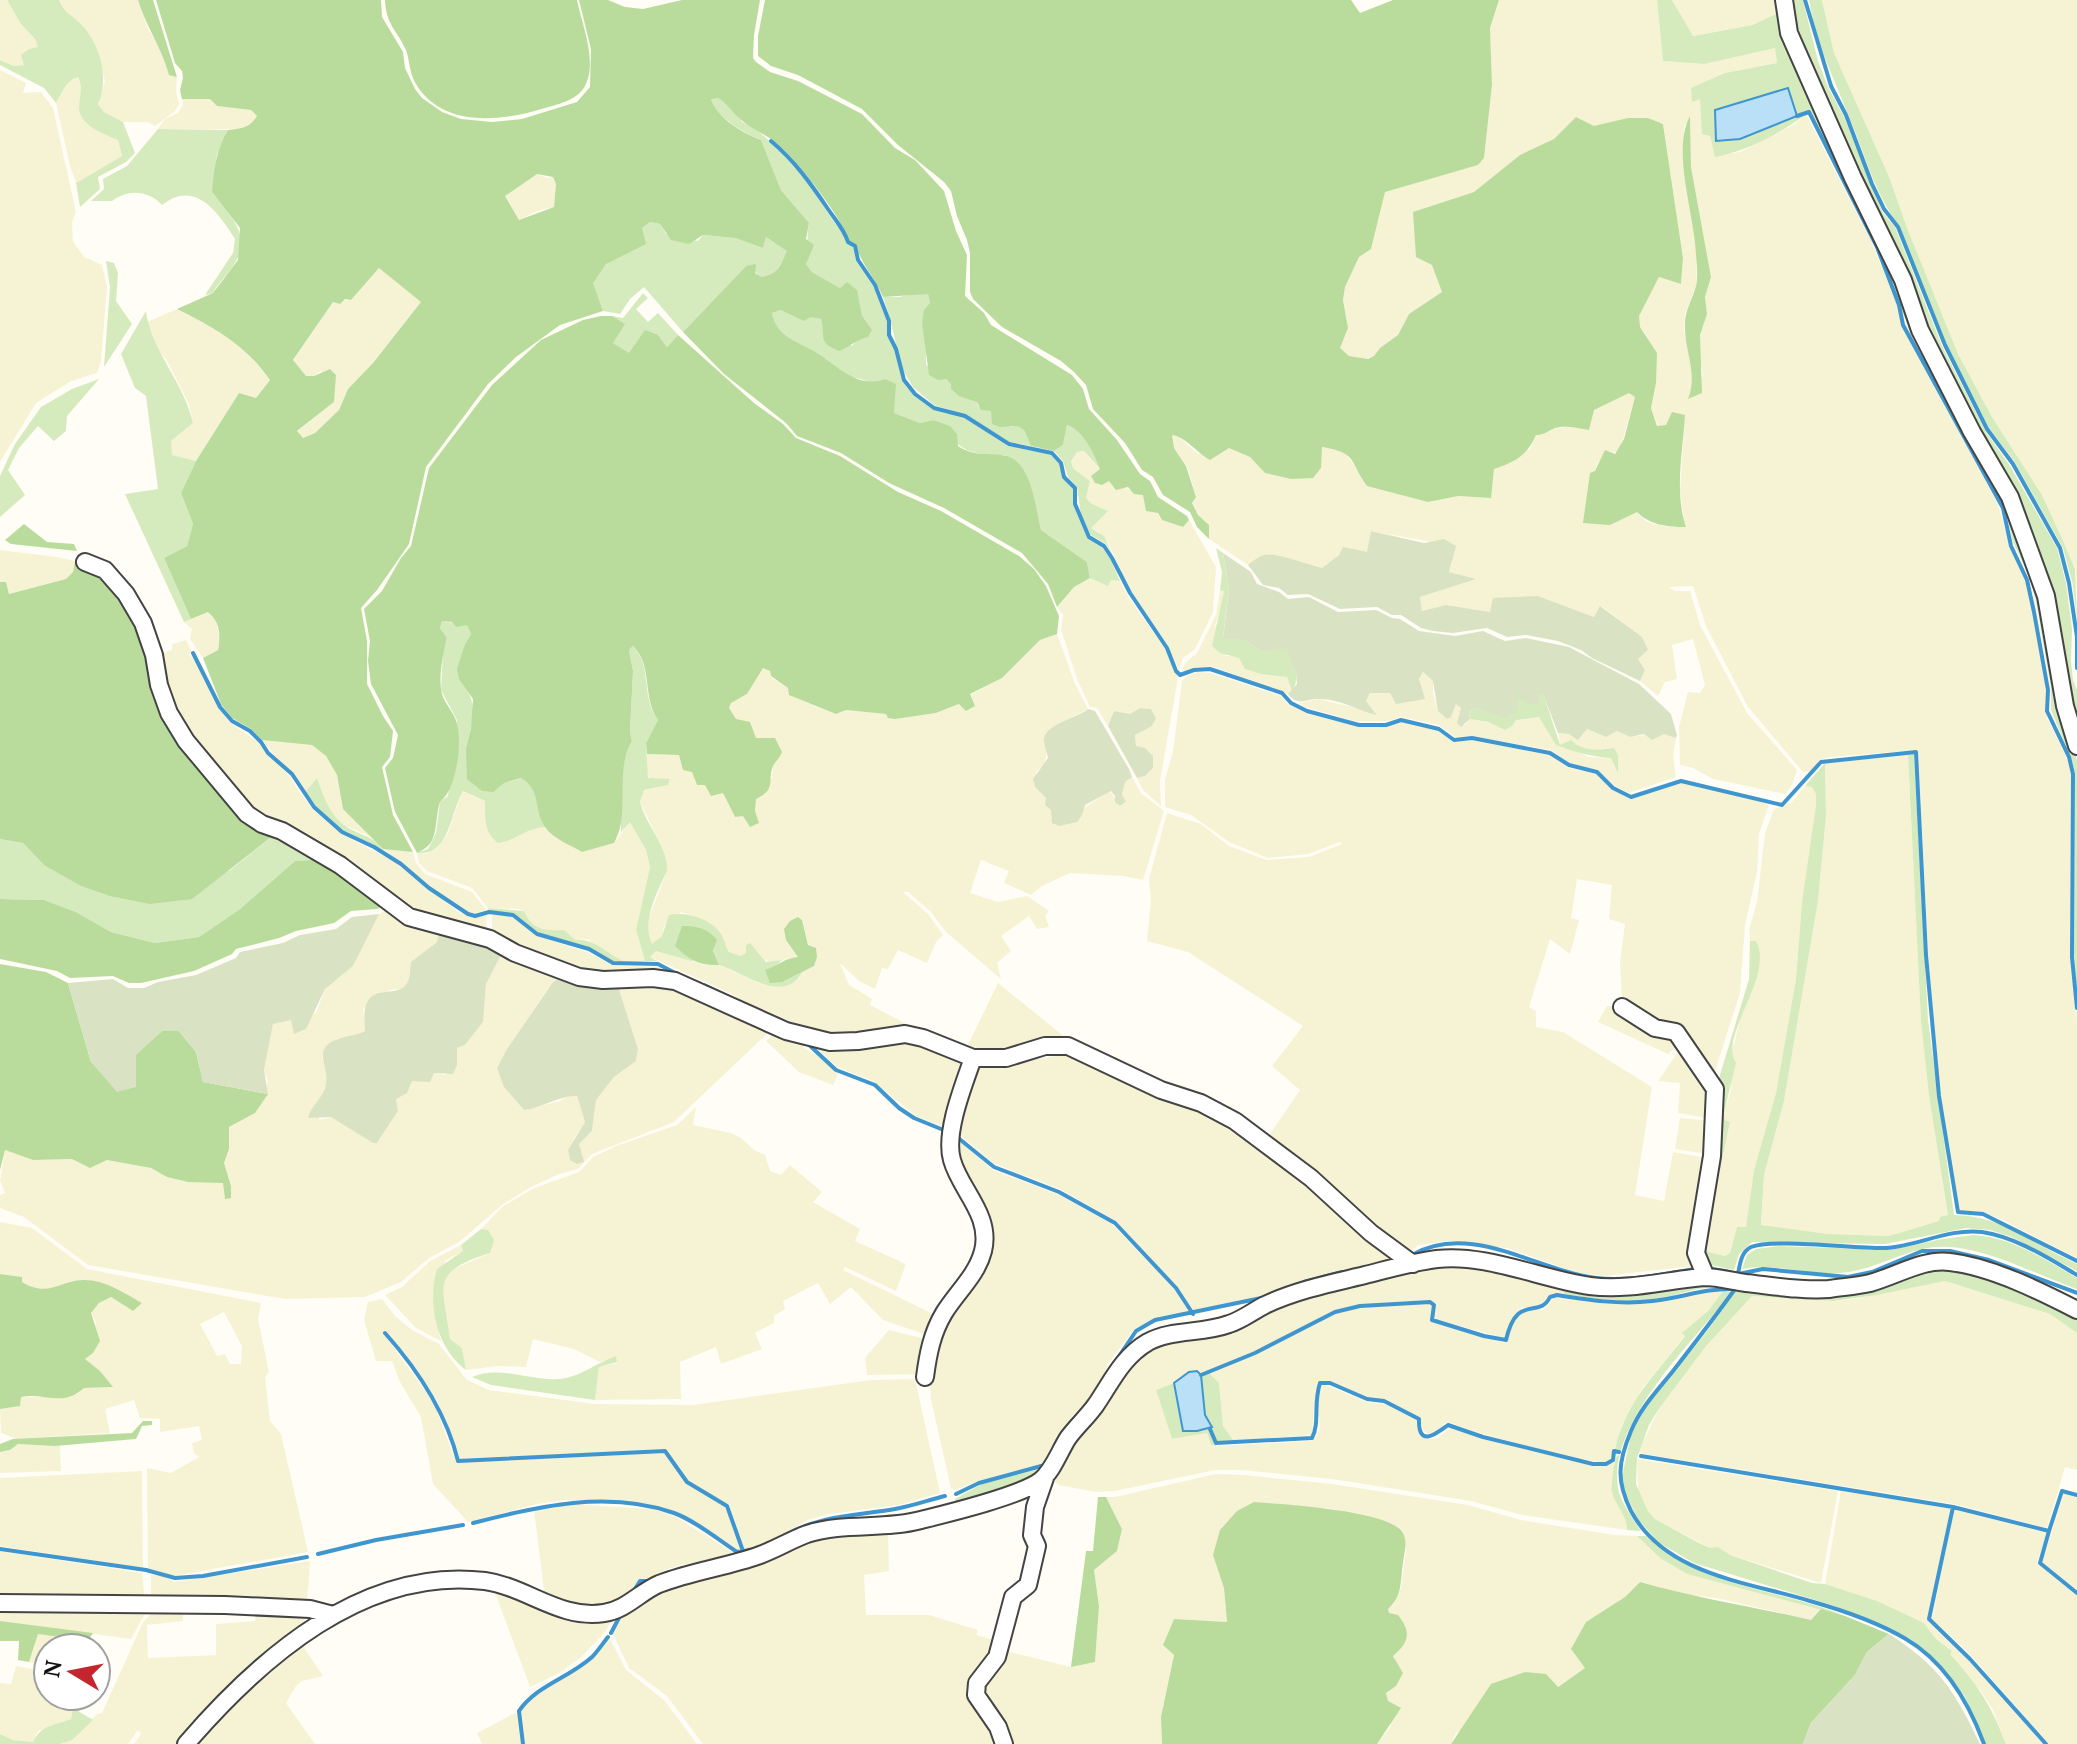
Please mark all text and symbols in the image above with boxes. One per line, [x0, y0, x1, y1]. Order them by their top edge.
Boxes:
north arrow [32, 1632, 112, 1712]
text: N [36, 1657, 68, 1679]

